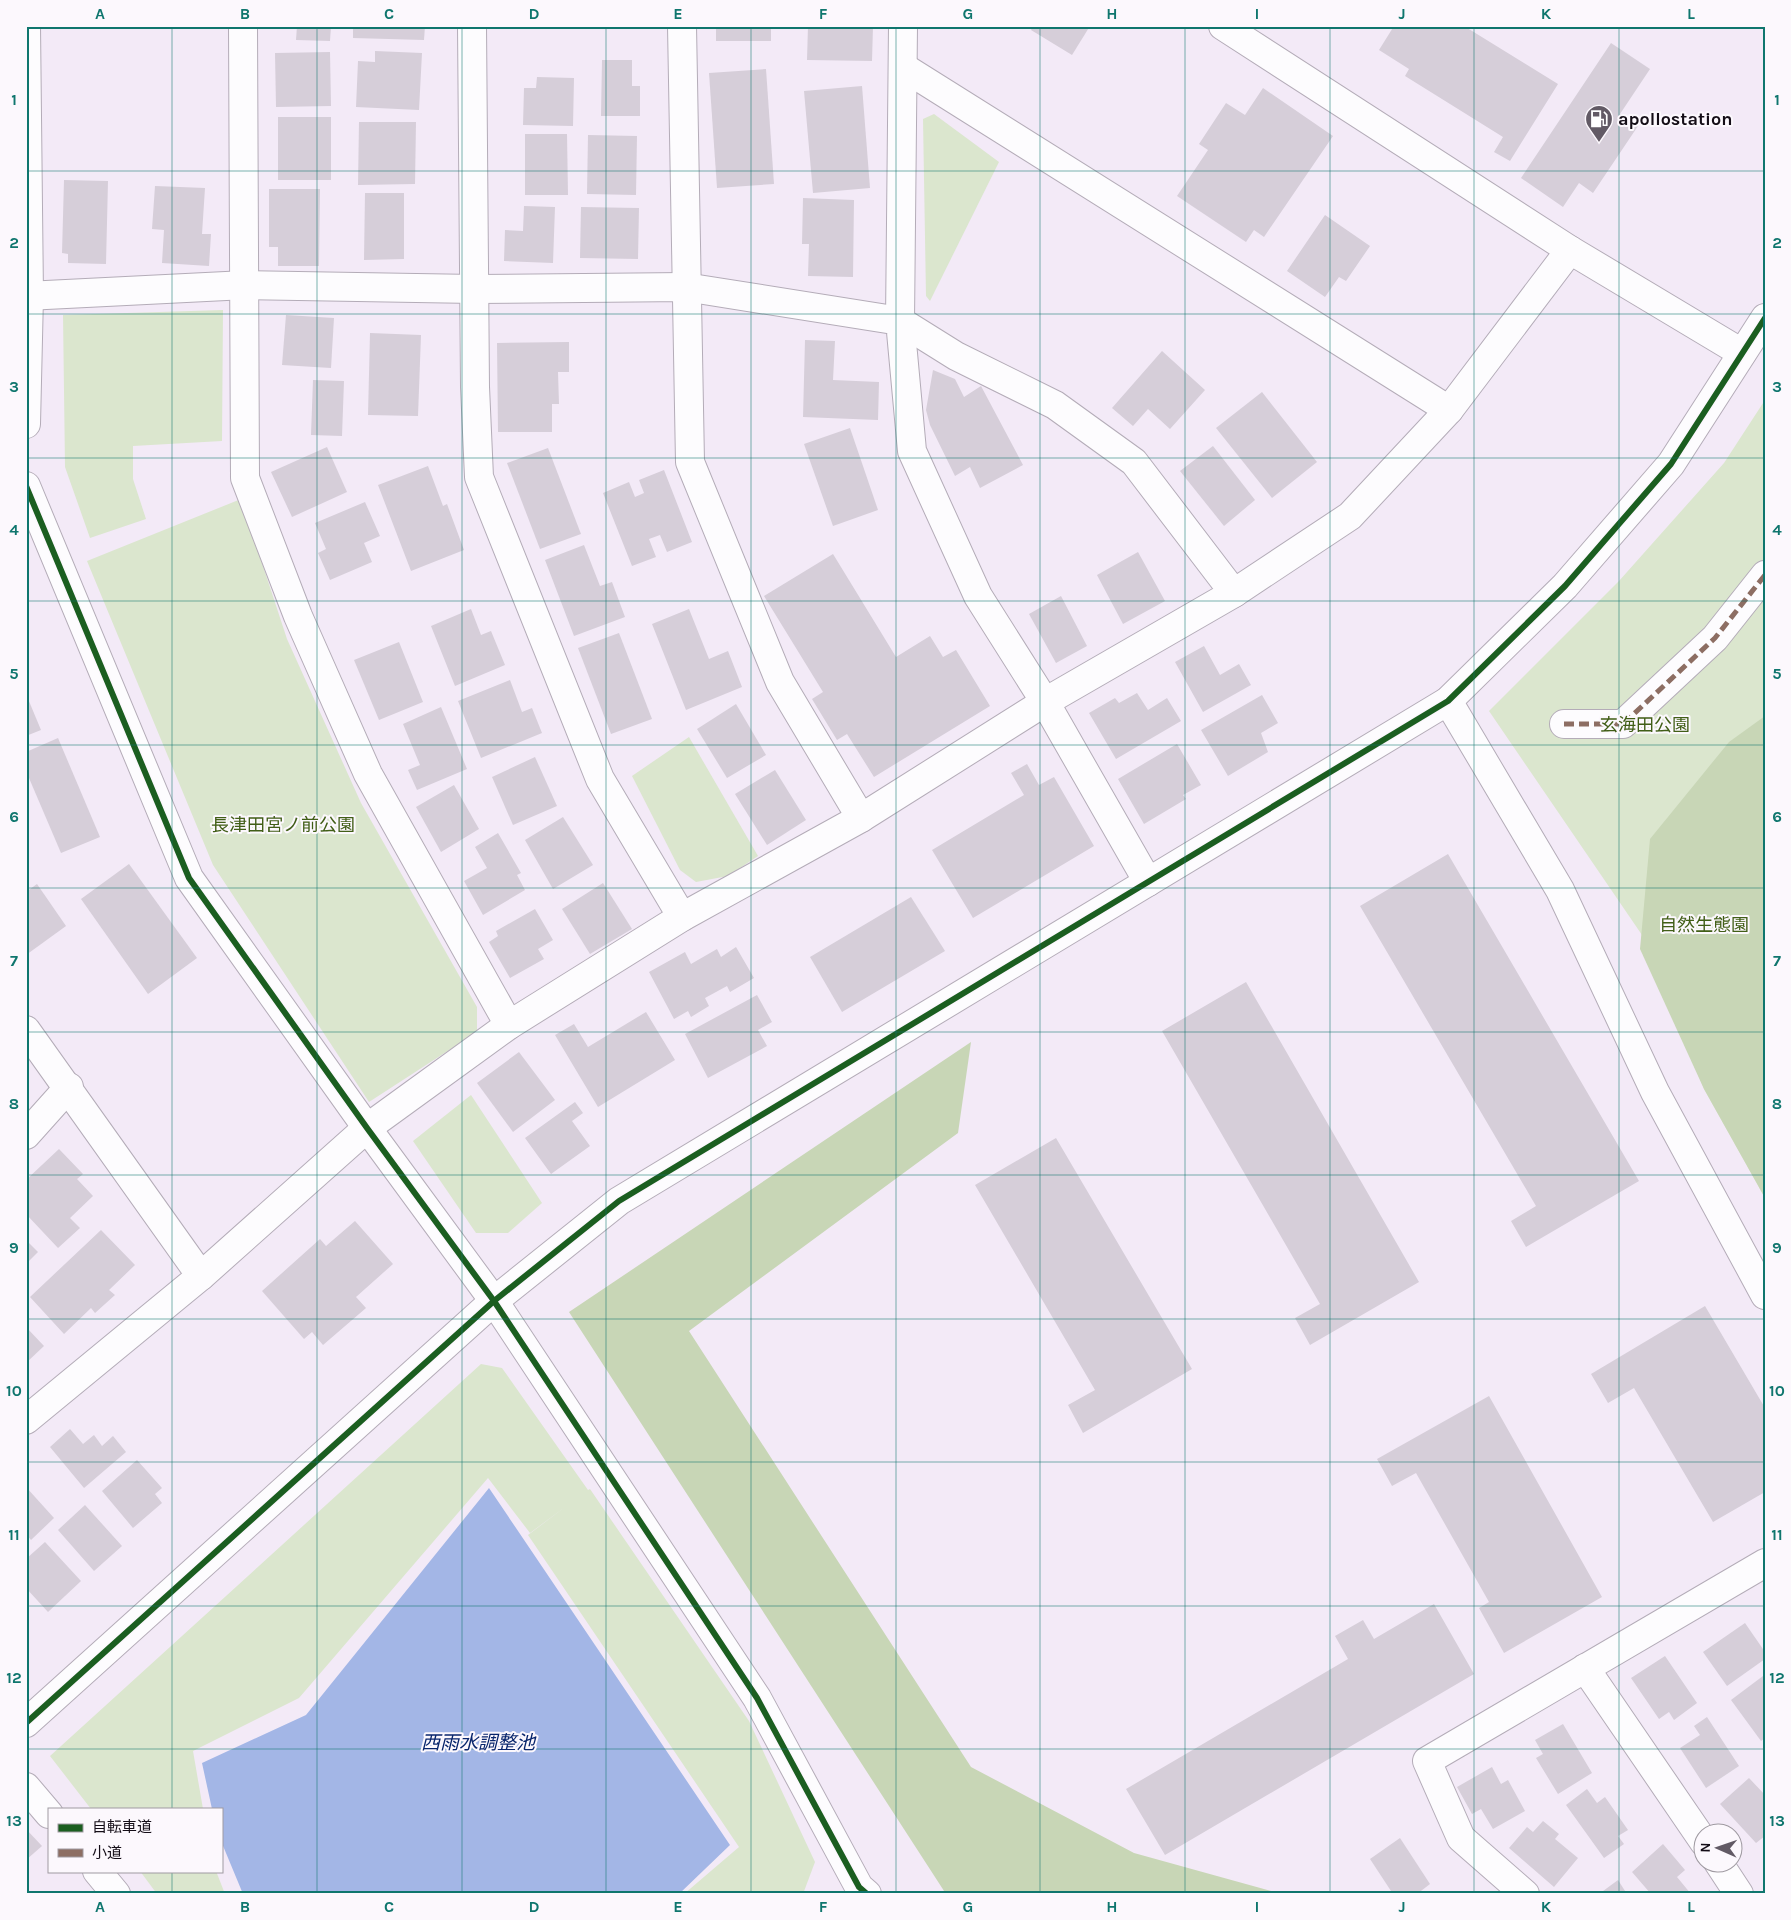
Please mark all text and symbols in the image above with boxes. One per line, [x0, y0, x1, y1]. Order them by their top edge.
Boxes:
text: A [95, 4, 105, 23]
text: B [240, 4, 250, 23]
text: C [384, 4, 394, 23]
text: D [529, 4, 540, 23]
text: E [673, 4, 683, 23]
text: F [819, 4, 828, 23]
text: G [963, 4, 973, 23]
text: H [1106, 4, 1118, 23]
text: I [1255, 4, 1259, 23]
text: J [1398, 4, 1406, 23]
text: K [1541, 4, 1552, 23]
text: L [1687, 4, 1695, 23]
text: 1 [11, 90, 17, 109]
text: 1 [1774, 90, 1780, 109]
fuel station icon: apollostation [1584, 104, 1614, 143]
place label: apollostation [1618, 108, 1732, 130]
text: 2 [9, 233, 19, 252]
text: 2 [1772, 233, 1782, 252]
text: 3 [9, 377, 19, 396]
text: 3 [1772, 377, 1782, 396]
text: 4 [9, 520, 19, 539]
text: 4 [1772, 520, 1782, 539]
text: 5 [9, 664, 19, 683]
text: 5 [1772, 664, 1782, 683]
park label: 玄海田公園 [1600, 714, 1690, 736]
text: 6 [9, 807, 19, 826]
text: 6 [1772, 807, 1782, 826]
park label: 長津田宮ノ前公園 [211, 814, 355, 836]
park label: 自然生態園 [1659, 914, 1749, 936]
text: 7 [10, 951, 18, 970]
text: 7 [1773, 951, 1781, 970]
text: 8 [9, 1094, 19, 1113]
text: 8 [1772, 1094, 1782, 1113]
text: 9 [9, 1238, 19, 1257]
text: 9 [1772, 1238, 1782, 1257]
text: 10 [6, 1381, 22, 1400]
text: 10 [1769, 1381, 1785, 1400]
text: 11 [8, 1525, 20, 1544]
text: 11 [1771, 1525, 1783, 1544]
text: 12 [6, 1668, 22, 1687]
text: 12 [1769, 1668, 1785, 1687]
water label: 西雨水調整池 [421, 1732, 537, 1754]
legend [48, 1808, 222, 1872]
text: 13 [6, 1811, 22, 1830]
text: 13 [1769, 1811, 1785, 1830]
text: 自転車道 [92, 1818, 152, 1836]
north arrow [1694, 1822, 1744, 1872]
text: N [1697, 1842, 1714, 1853]
text: 小道 [92, 1844, 122, 1862]
text: A [95, 1897, 105, 1916]
text: B [240, 1897, 250, 1916]
text: C [384, 1897, 394, 1916]
text: D [529, 1897, 540, 1916]
text: E [673, 1897, 683, 1916]
text: F [819, 1897, 828, 1916]
text: G [963, 1897, 973, 1916]
text: H [1106, 1897, 1118, 1916]
text: I [1255, 1897, 1259, 1916]
text: J [1398, 1897, 1406, 1916]
text: K [1541, 1897, 1552, 1916]
text: L [1687, 1897, 1695, 1916]

